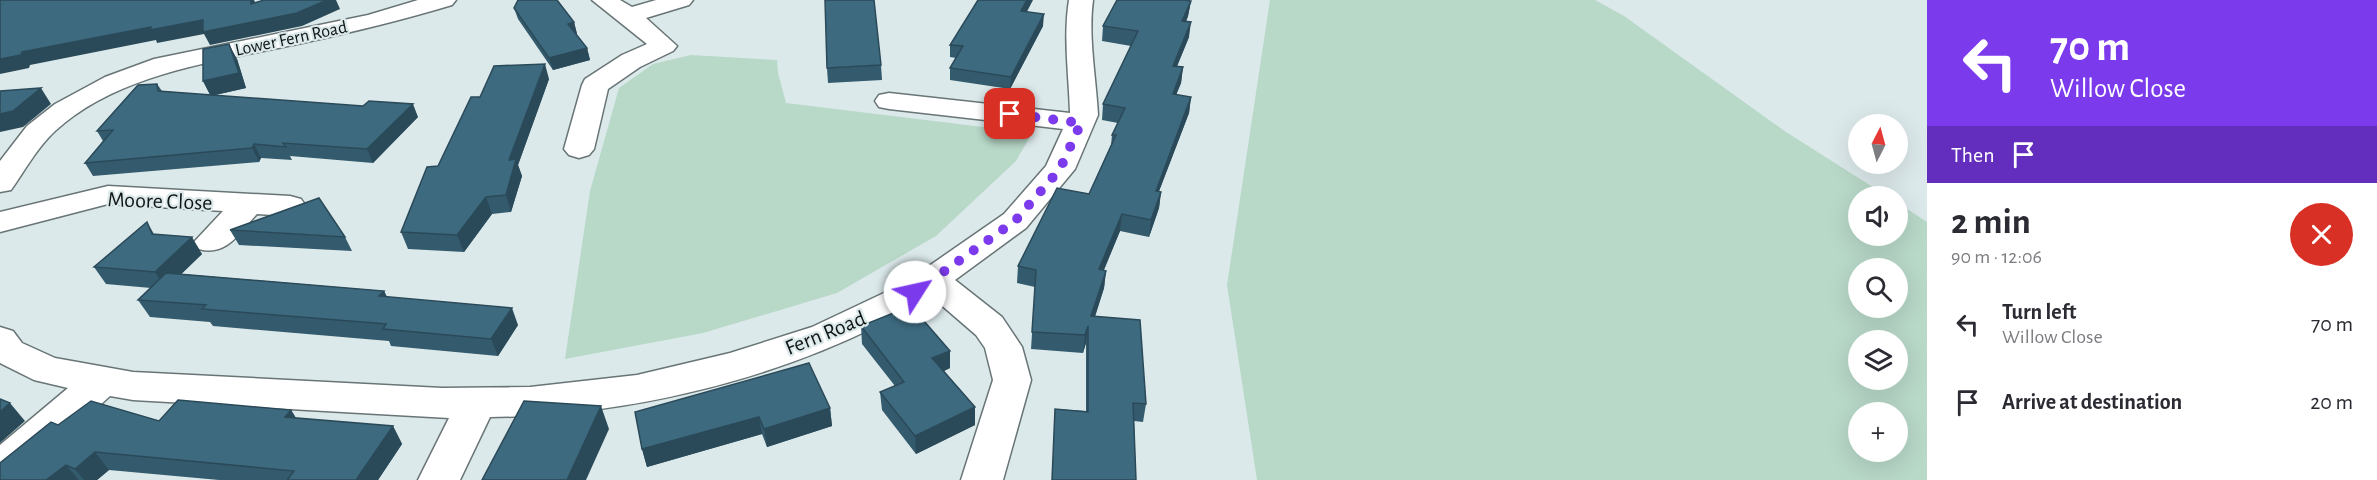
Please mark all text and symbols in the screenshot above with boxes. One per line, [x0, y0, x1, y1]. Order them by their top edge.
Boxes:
street label: Lower Fern Road [234, 18, 349, 60]
icon: left [1951, 24, 2029, 102]
text: 70 m [2050, 26, 2130, 68]
text: Willow Close [2050, 75, 2186, 102]
pin [984, 88, 1035, 139]
icon: arrive [993, 97, 1026, 130]
north arrow [1848, 114, 1908, 174]
map controls [1848, 114, 1908, 462]
icon: arrive [2007, 138, 2040, 171]
text: Then [1951, 144, 1995, 166]
button: sound [1848, 186, 1908, 246]
street label: Moore Close [107, 188, 213, 214]
button: close [2290, 203, 2353, 266]
text: 2 min [1951, 204, 2031, 240]
text: 90 m · 12:06 [1951, 247, 2042, 267]
button: search [1848, 258, 1908, 318]
position arrow [883, 260, 947, 324]
text: Turn left [2002, 301, 2076, 323]
street label: Fern Road [782, 307, 869, 359]
icon: left [1951, 308, 1984, 341]
text: 70 m [2311, 313, 2353, 335]
text: Willow Close [2002, 327, 2103, 347]
button: layers [1848, 330, 1908, 390]
icon: arrive [1951, 386, 1984, 419]
text: Arrive at destination [2002, 391, 2182, 413]
text: 20 m [2310, 391, 2353, 413]
button: + [1848, 402, 1908, 462]

